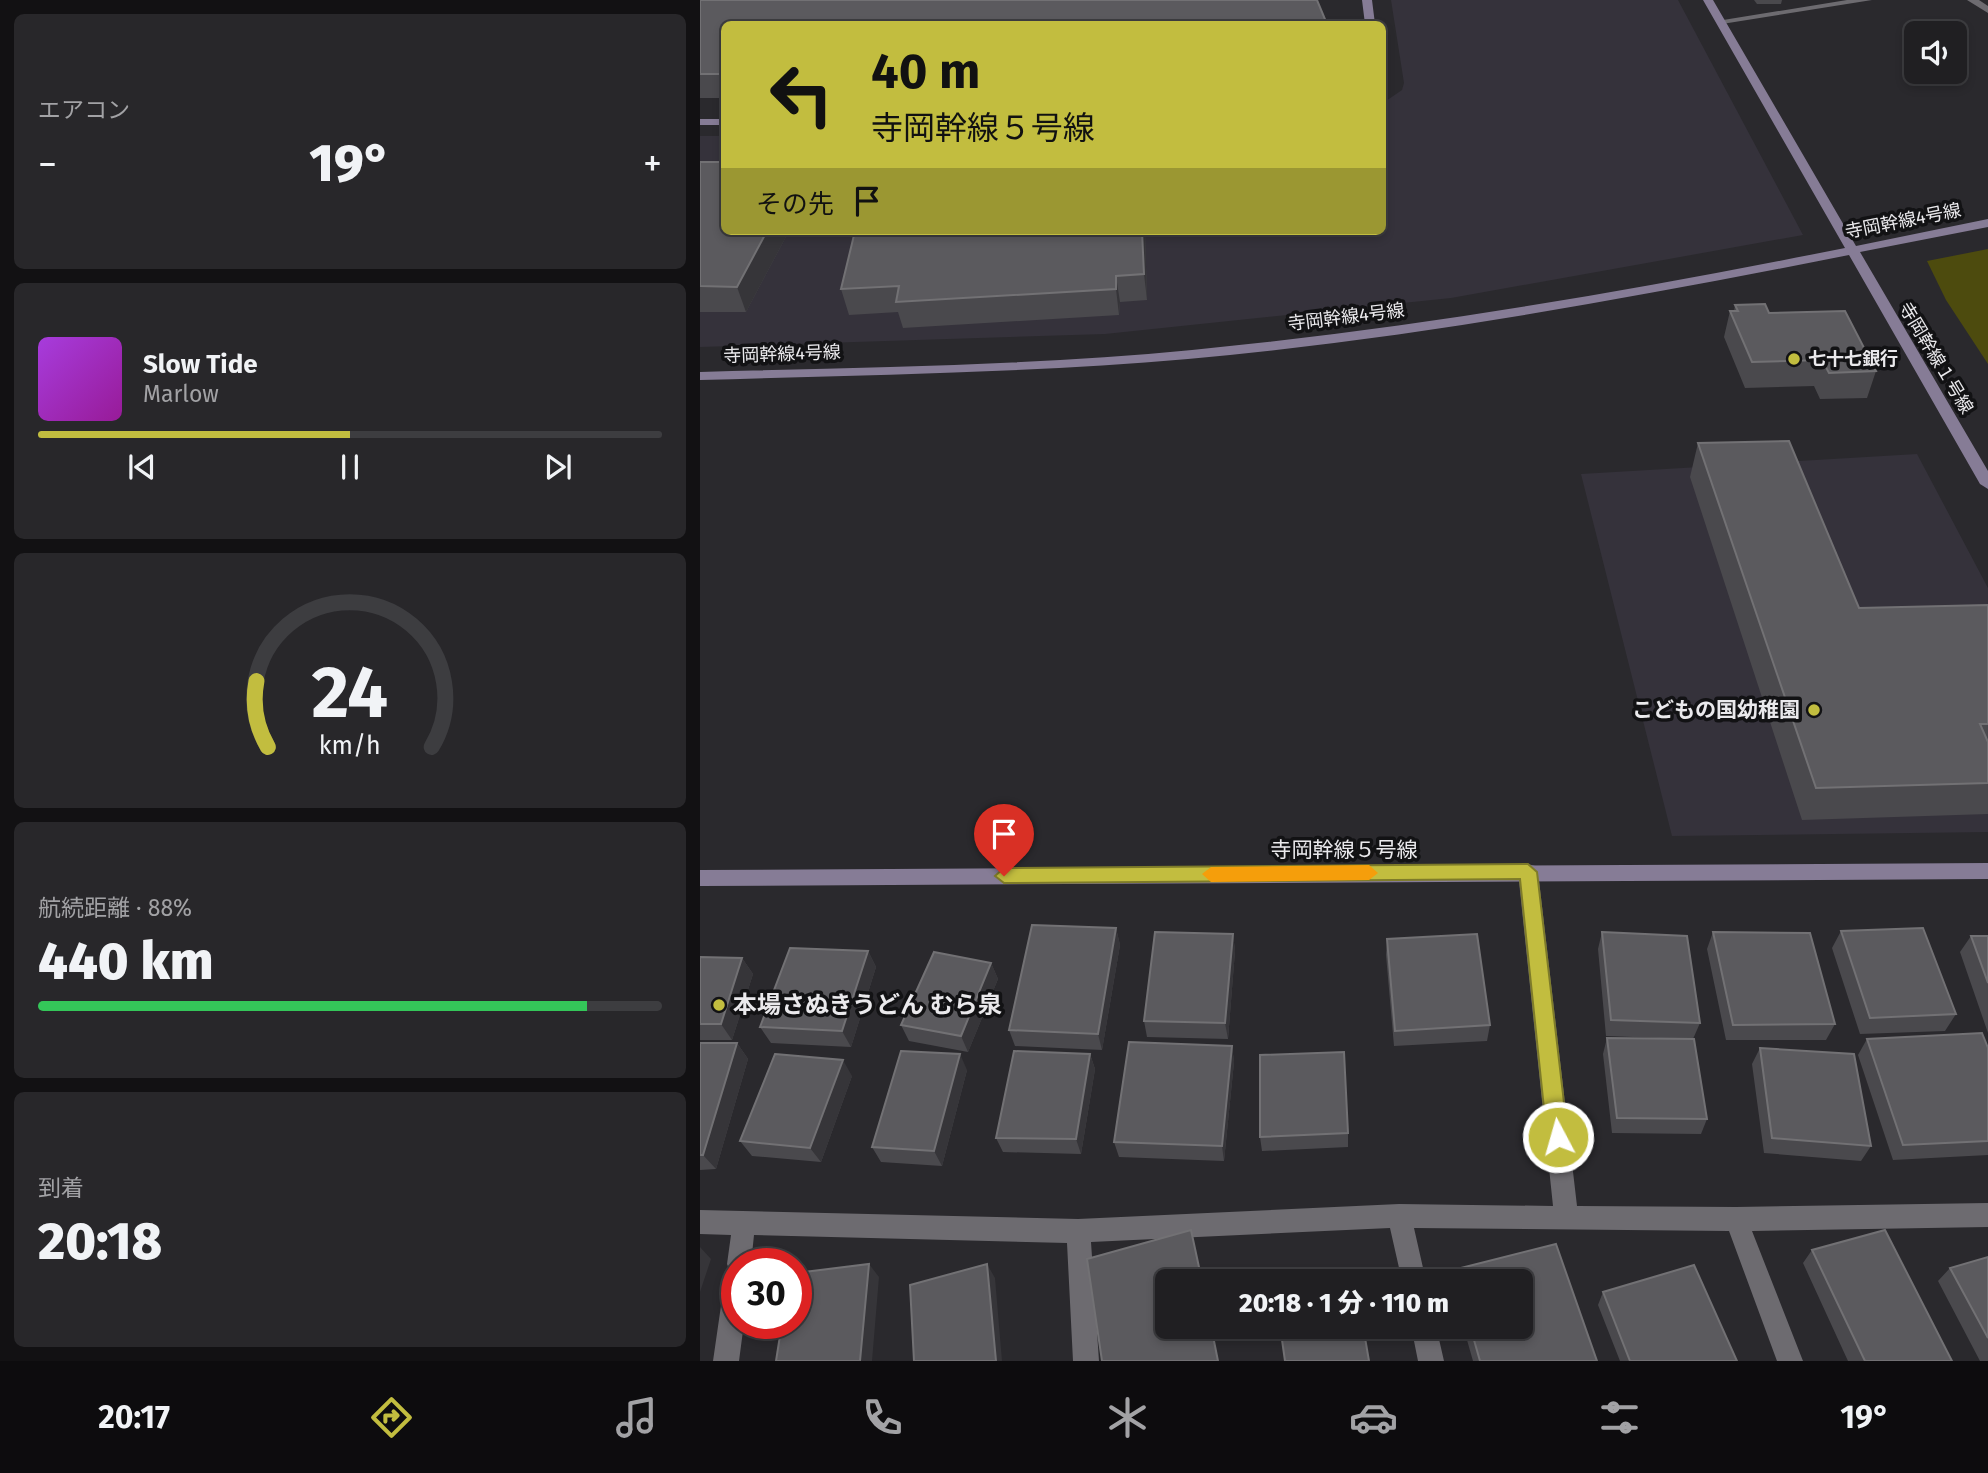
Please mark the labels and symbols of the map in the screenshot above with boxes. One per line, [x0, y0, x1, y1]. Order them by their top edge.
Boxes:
street label: 寺岡幹線4号線 [1843, 199, 1963, 243]
street label: 寺岡幹線１号線 [1894, 298, 1978, 418]
street label: 寺岡幹線4号線 [1286, 299, 1406, 335]
street label: 寺岡幹線4号線 [723, 341, 841, 367]
place label: 七十七銀行 [1808, 348, 1898, 370]
marker: 七十七銀行 [1786, 351, 1802, 367]
place label: こどもの国幼稚園 [1632, 697, 1800, 723]
marker: こどもの国幼稚園 [1806, 702, 1822, 718]
pin [974, 804, 1034, 876]
street label: 寺岡幹線５号線 [1271, 837, 1418, 863]
place label: 本場さぬきうどん むら泉 [733, 991, 1002, 1019]
marker: 本場さぬきうどん むら泉 [711, 997, 727, 1013]
position arrow [1521, 1100, 1595, 1174]
speed limit sign: 30 [721, 1248, 812, 1339]

